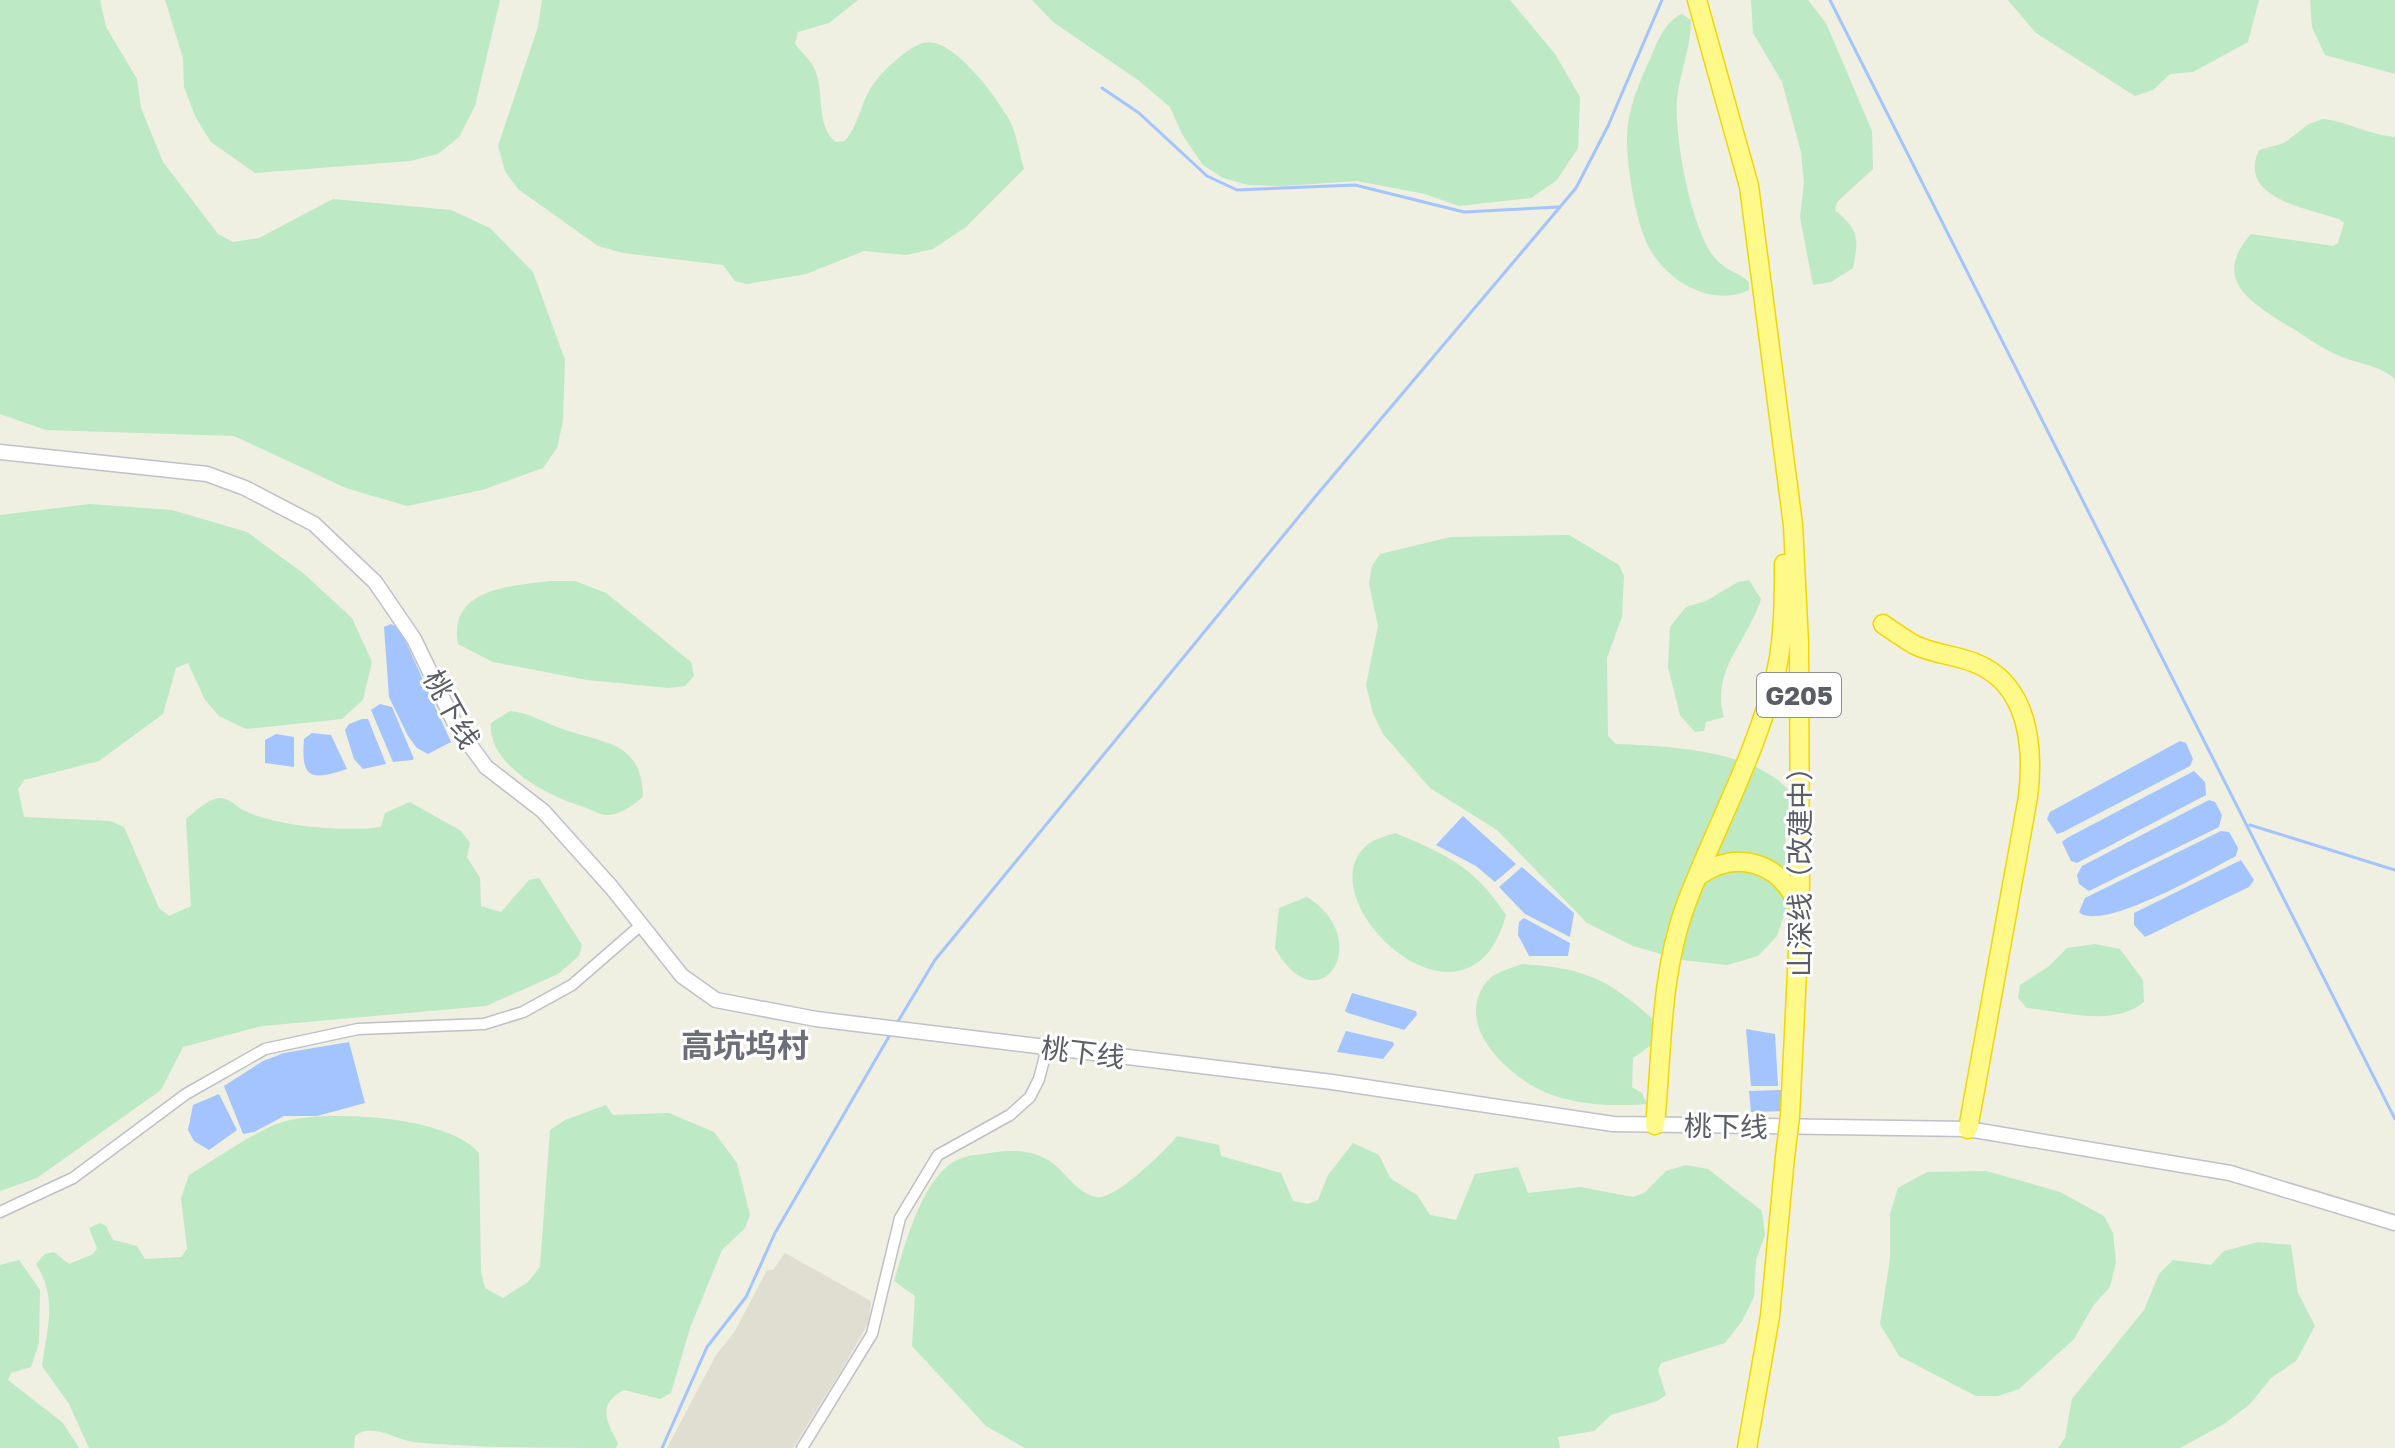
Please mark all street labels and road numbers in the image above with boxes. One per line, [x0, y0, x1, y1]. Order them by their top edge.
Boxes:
street label: 桃下线 [417, 664, 487, 754]
road number: G205 [1757, 673, 1841, 717]
street label: 山深线（改建中） [1783, 753, 1816, 977]
street label: 桃下线 [1039, 1031, 1127, 1073]
street label: 桃下线 [1684, 1109, 1768, 1143]

